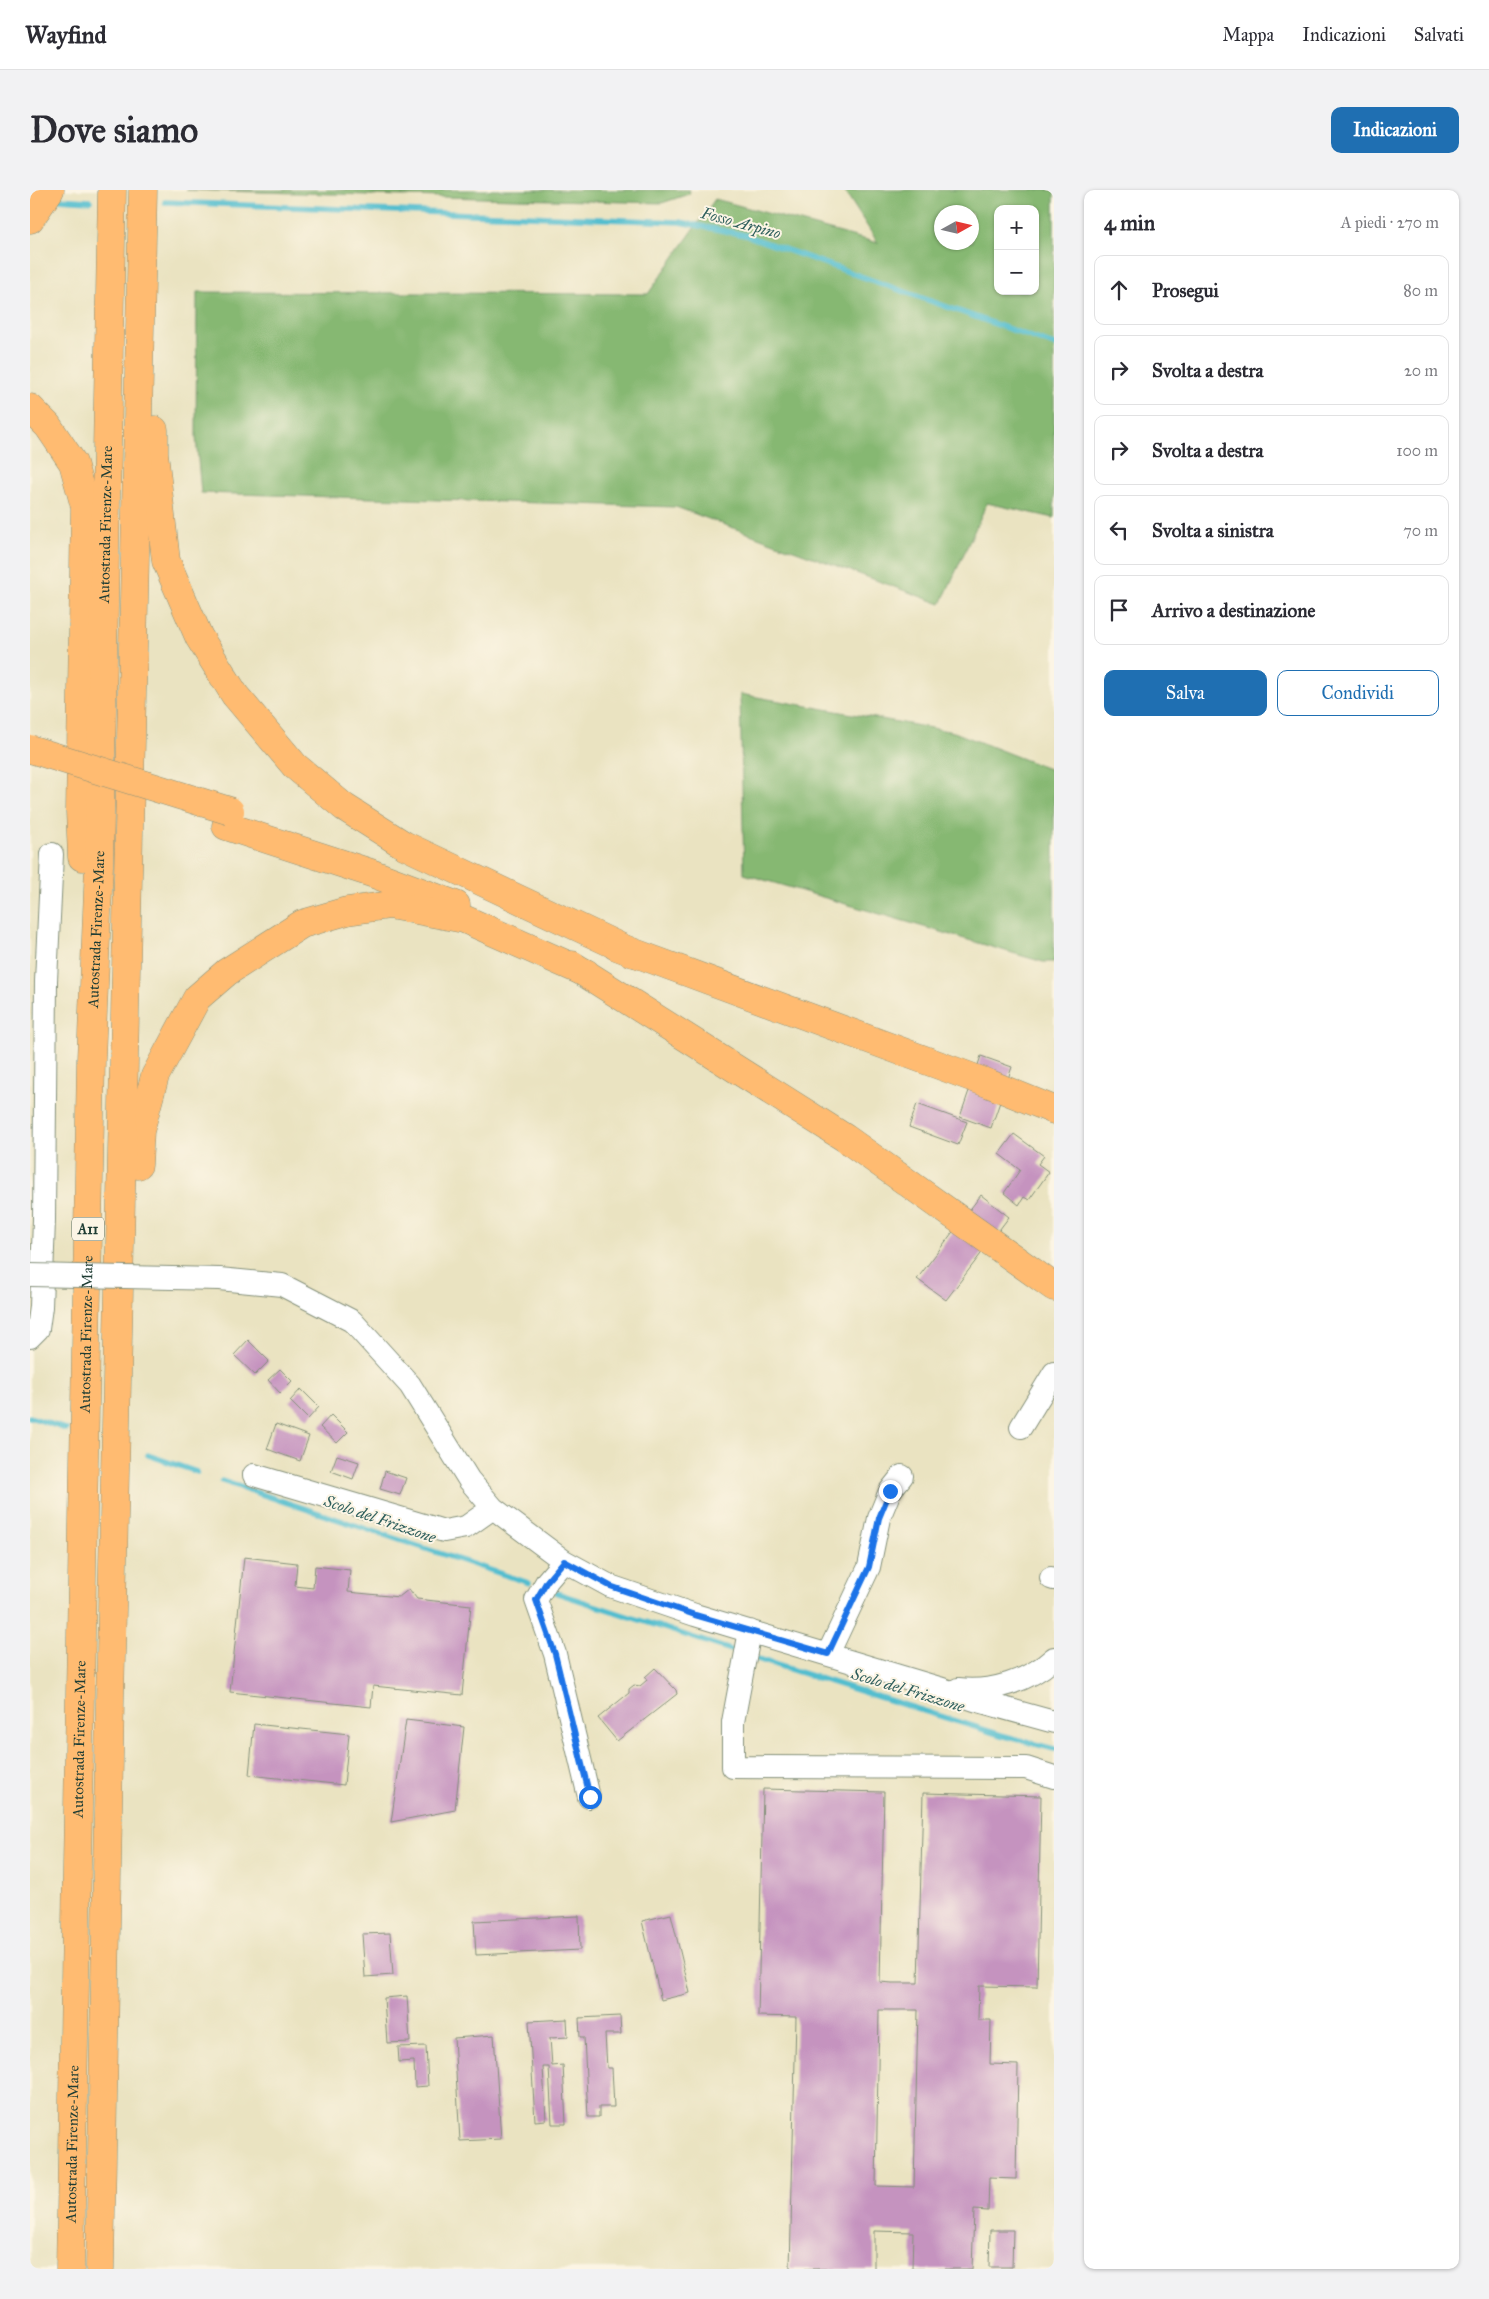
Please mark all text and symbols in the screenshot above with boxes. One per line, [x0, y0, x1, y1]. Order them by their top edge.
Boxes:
text: Wayfind [25, 20, 107, 50]
text: Mappa [1222, 24, 1274, 46]
text: Indicazioni [1302, 24, 1386, 46]
text: Salvati [1414, 24, 1464, 46]
button: Indicazioni [1331, 107, 1459, 153]
text: Dove siamo [30, 109, 198, 152]
water label: Fosso Arpino [698, 203, 783, 244]
north arrow [934, 205, 979, 250]
map controls [994, 205, 1039, 295]
button: + [994, 205, 1039, 250]
text: 4 min [1104, 210, 1155, 236]
text: A piedi · 270 m [1341, 213, 1439, 232]
button: − [994, 250, 1039, 295]
icon: ahead [1105, 276, 1133, 304]
text: Prosegui [1152, 279, 1219, 302]
text: 80 m [1403, 281, 1438, 300]
icon: right [1105, 356, 1133, 384]
text: Svolta a destra [1152, 359, 1264, 382]
text: 20 m [1404, 361, 1438, 380]
icon: right [1105, 436, 1133, 464]
text: Svolta a destra [1152, 439, 1264, 462]
text: 100 m [1396, 441, 1438, 460]
street label: Autostrada Firenze-Mare [95, 445, 116, 604]
icon: left [1105, 516, 1133, 544]
text: Svolta a sinistra [1152, 519, 1274, 542]
text: 70 m [1403, 521, 1438, 540]
icon: arrive [1105, 596, 1133, 624]
text: Arrivo a destinazione [1152, 599, 1315, 622]
button: Salva [1104, 670, 1267, 716]
button: Condividi [1277, 670, 1439, 716]
street label: Autostrada Firenze-Mare [84, 850, 108, 1009]
road number: A11 [72, 1218, 104, 1240]
street label: Autostrada Firenze-Mare [76, 1255, 97, 1414]
route end [879, 1480, 902, 1503]
water label: Scolo del Frizzone [321, 1491, 439, 1547]
street label: Autostrada Firenze-Mare [69, 1660, 90, 1819]
water label: Scolo del Frizzone [848, 1664, 968, 1716]
route start [579, 1786, 602, 1809]
street label: Autostrada Firenze-Mare [62, 2065, 83, 2224]

